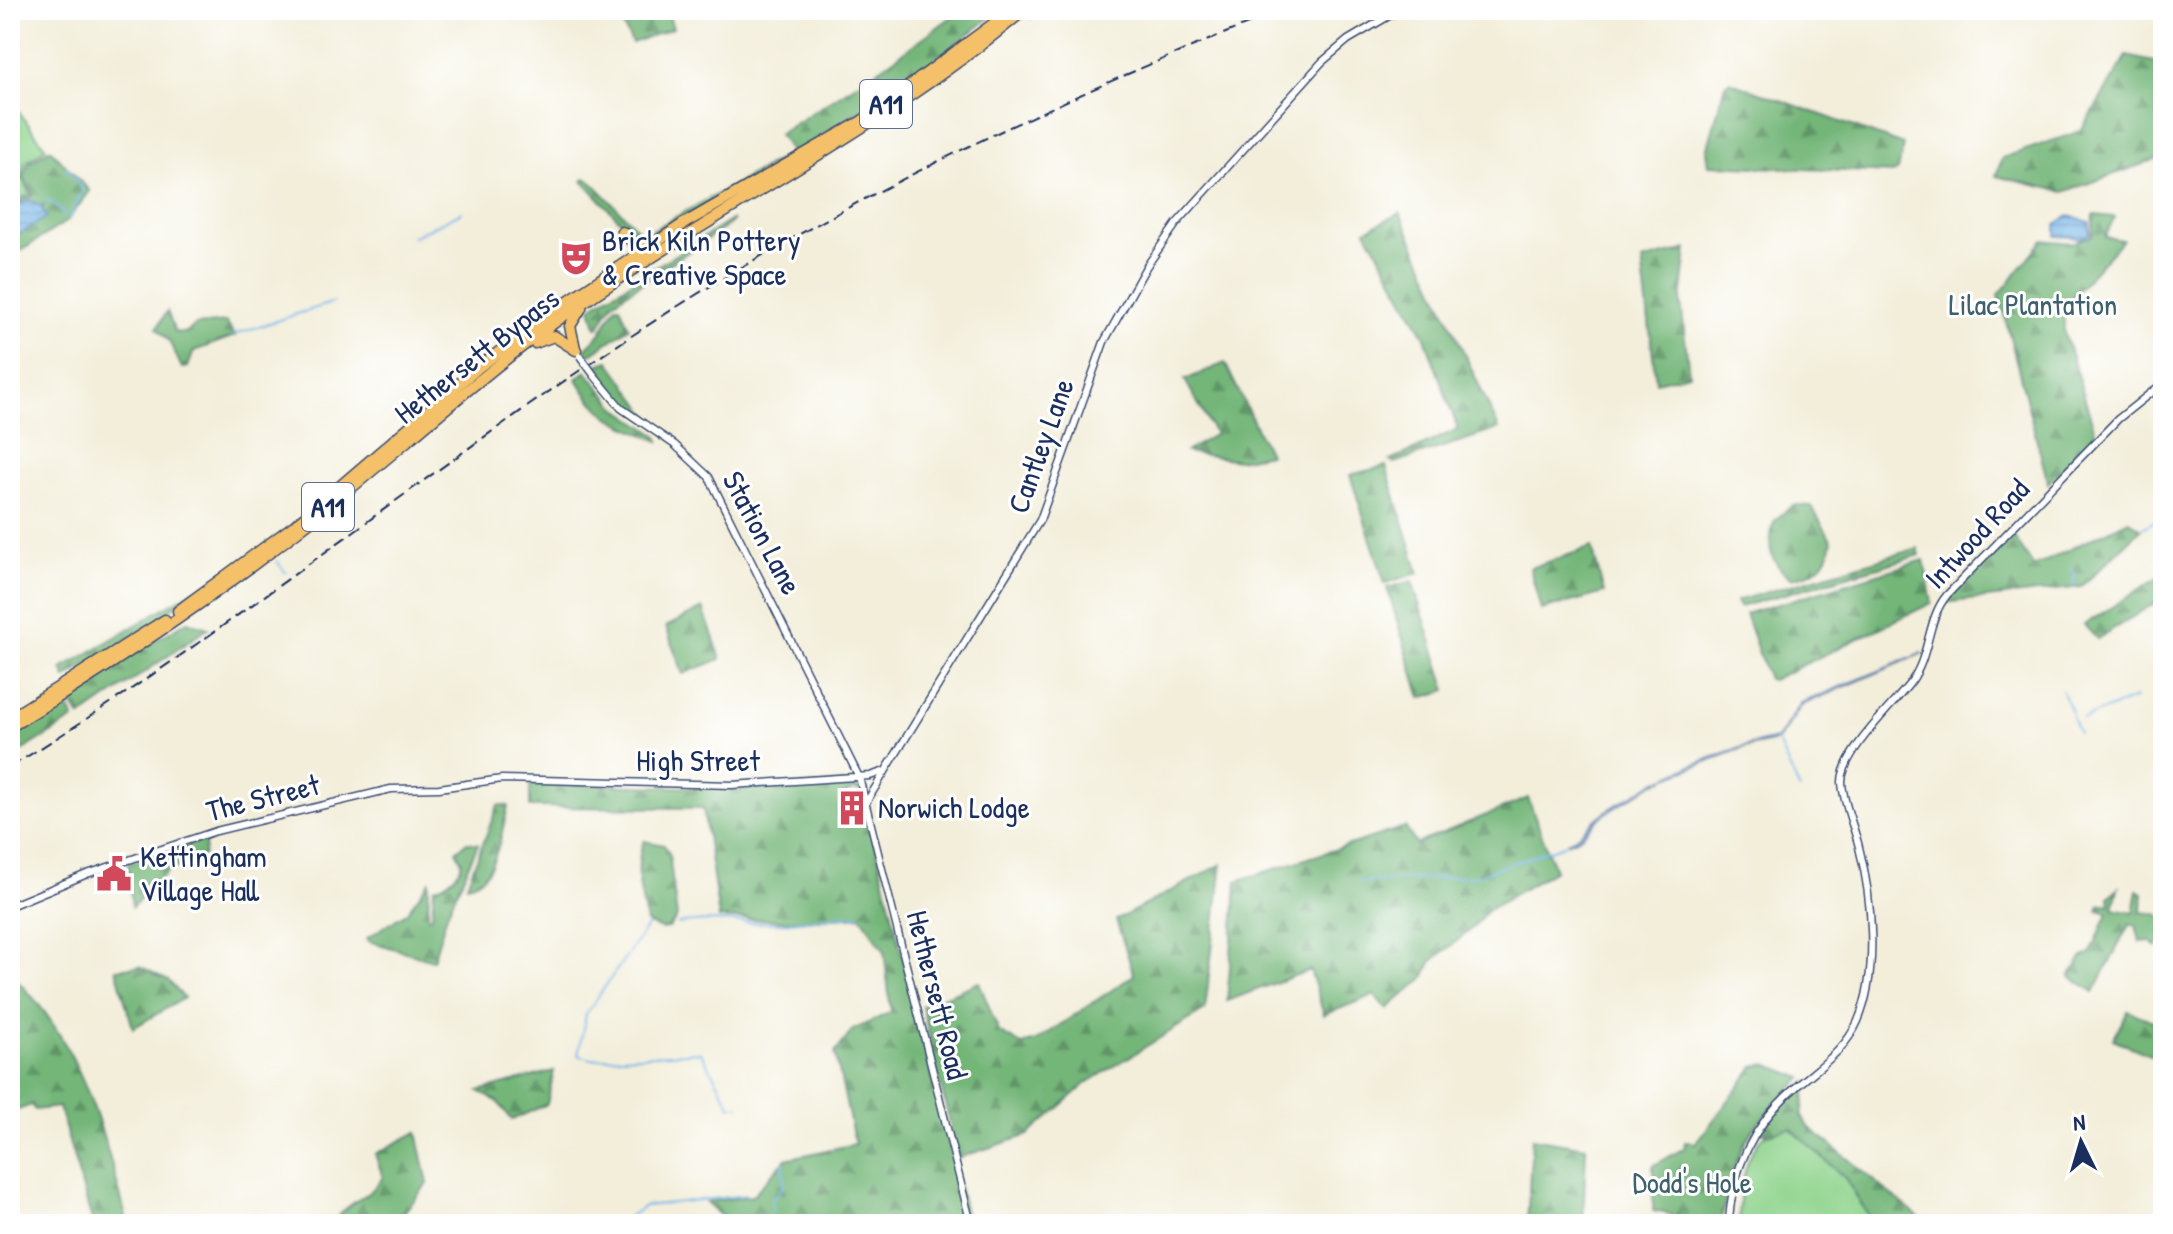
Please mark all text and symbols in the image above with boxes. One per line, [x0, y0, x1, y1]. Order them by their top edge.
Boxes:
road number: A11 [860, 80, 912, 128]
place label: Brick Kiln Pottery & Creative Space [602, 220, 801, 294]
theatre icon: Brick Kiln Pottery & Creative Space [557, 239, 595, 277]
street label: Hethersett Bypass [386, 278, 567, 432]
park label: Lilac Plantation [1949, 284, 2117, 324]
street label: Cantley Lane [997, 373, 1083, 518]
street label: Station Lane [714, 464, 812, 601]
street label: Intwood Road [1915, 469, 2038, 597]
road number: A11 [302, 483, 354, 531]
street label: High Street [636, 740, 760, 780]
street label: The Street [202, 764, 324, 830]
place label: Norwich Lodge [878, 787, 1030, 827]
building icon: Norwich Lodge [833, 789, 871, 827]
place label: Kettingham Village Hall [140, 836, 267, 910]
public building icon: Kettingham Village Hall [95, 855, 133, 893]
street label: Hethersett Road [898, 906, 978, 1084]
north arrow [2041, 1102, 2121, 1182]
text: N [2072, 1107, 2087, 1138]
park label: Dodd's Hole [1632, 1162, 1752, 1202]

